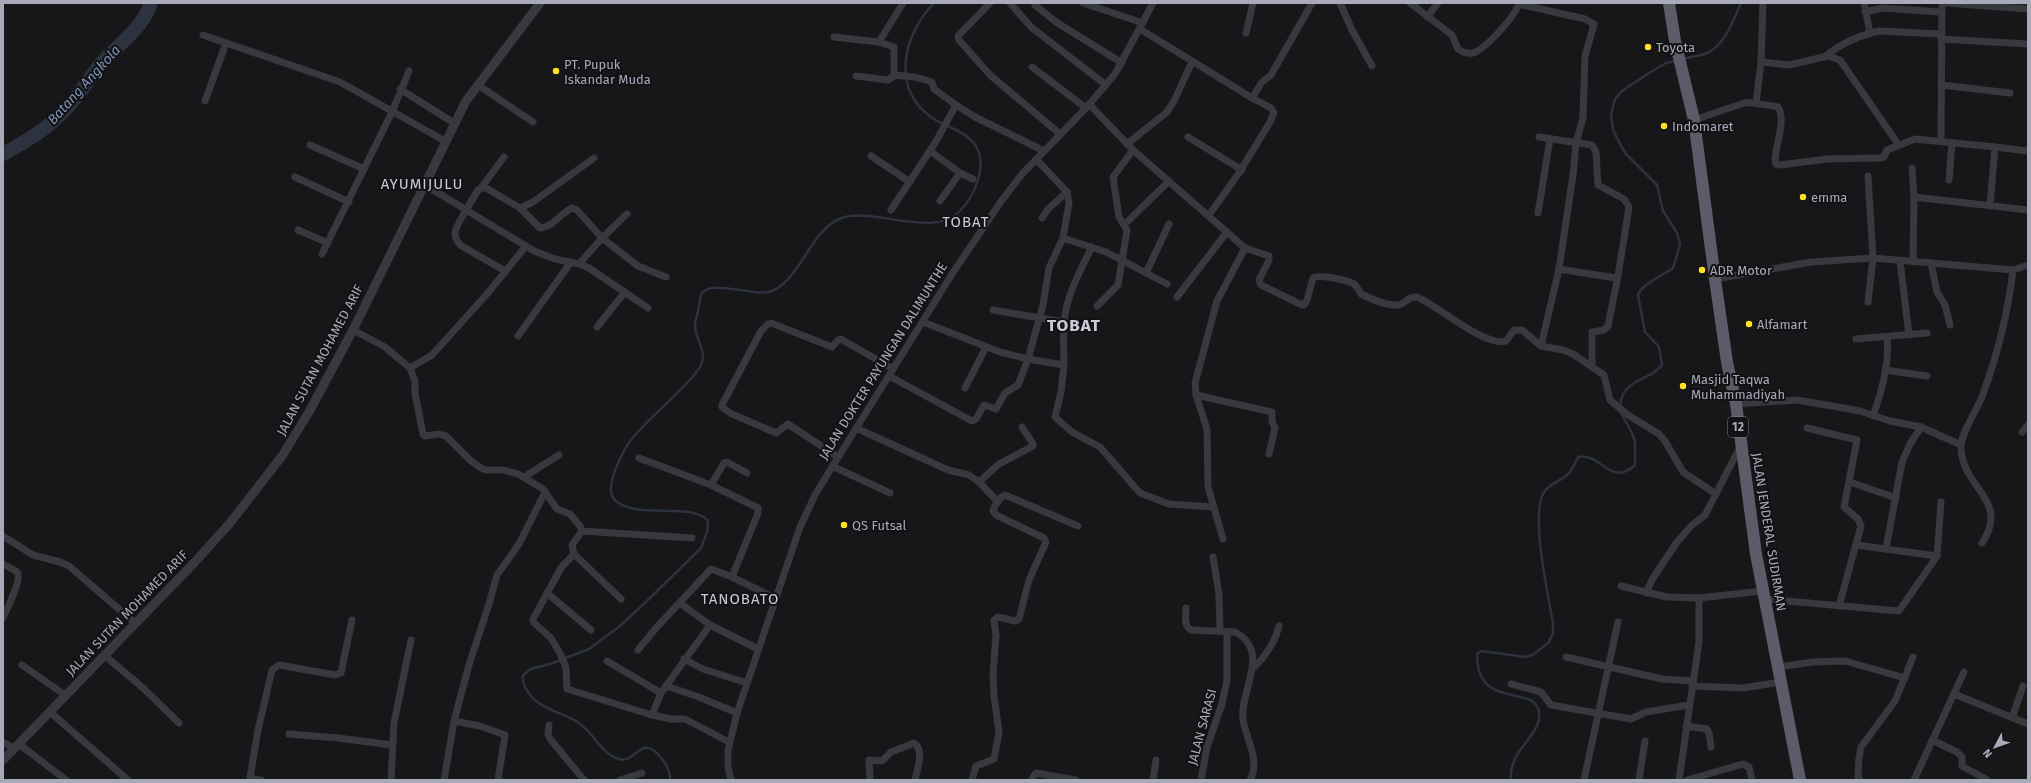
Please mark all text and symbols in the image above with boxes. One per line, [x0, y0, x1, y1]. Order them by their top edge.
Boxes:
place label: Toyota [1656, 40, 1695, 55]
water label: Batang Angkola [44, 42, 124, 128]
marker: Toyota [1643, 42, 1653, 52]
place label: PT. Pupuk Iskandar Muda [564, 57, 651, 87]
marker: PT. Pupuk Iskandar Muda [551, 66, 561, 76]
place label: Indomaret [1672, 119, 1734, 134]
marker: Indomaret [1659, 121, 1669, 131]
district label: AYUMIJULU [381, 175, 463, 193]
place label: emma [1811, 190, 1847, 205]
marker: emma [1798, 192, 1808, 202]
district label: TOBAT [942, 213, 990, 231]
street label: JALAN DOKTER PAYUNGAN DALIMUNTHE [816, 259, 950, 462]
place label: ADR Motor [1710, 263, 1772, 278]
marker: ADR Motor [1697, 265, 1707, 275]
street label: JALAN SUTAN MOHAMED ARIF [274, 281, 367, 438]
district label: TOBAT [1047, 315, 1101, 336]
place label: Alfamart [1757, 317, 1808, 332]
marker: Alfamart [1744, 319, 1754, 329]
place label: Masjid Taqwa Muhammadiyah [1691, 372, 1785, 402]
marker: Masjid Taqwa Muhammadiyah [1678, 381, 1688, 391]
road number: 12 [1728, 417, 1748, 437]
street label: JALAN JENDERAL SUDIRMAN [1749, 452, 1789, 612]
place label: QS Futsal [852, 518, 907, 533]
marker: QS Futsal [839, 520, 849, 530]
street label: JALAN SUTAN MOHAMED ARIF [63, 547, 191, 679]
district label: TANOBATO [701, 590, 779, 608]
street label: JALAN SARASI [1185, 687, 1219, 767]
north arrow [1975, 727, 2015, 767]
text: N [1981, 746, 1995, 760]

